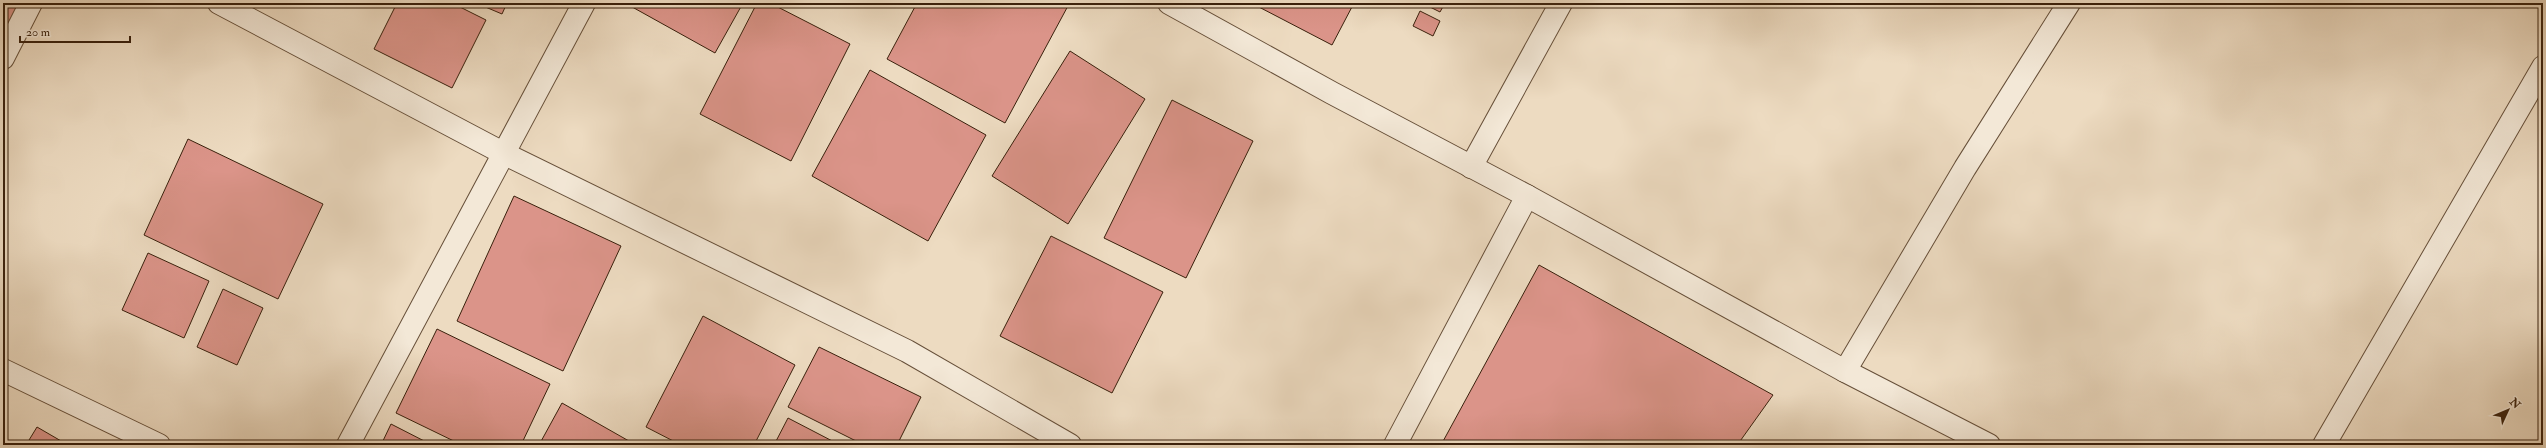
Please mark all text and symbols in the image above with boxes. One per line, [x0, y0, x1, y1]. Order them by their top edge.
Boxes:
scale bar [20, 18, 130, 44]
text: 20 m [26, 25, 51, 40]
north arrow [2488, 390, 2528, 430]
text: N [2506, 395, 2524, 412]

